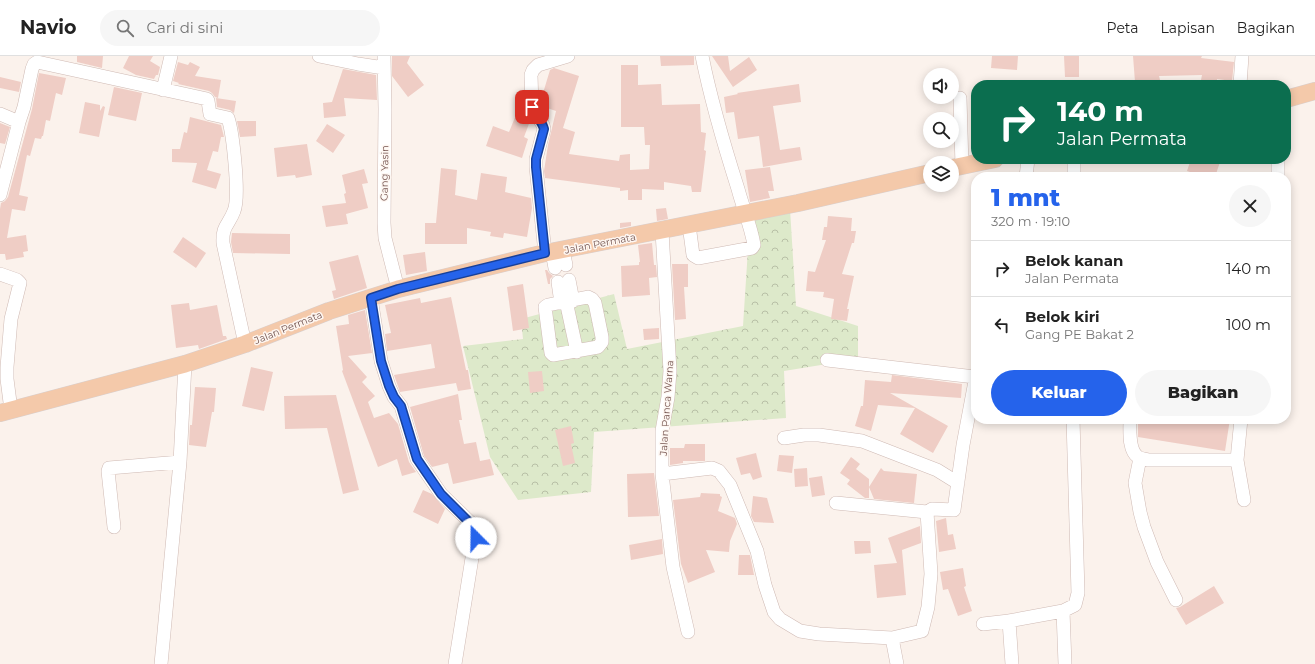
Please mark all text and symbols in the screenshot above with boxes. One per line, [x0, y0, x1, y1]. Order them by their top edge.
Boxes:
search box [100, 10, 380, 46]
text: Navio [20, 16, 76, 39]
icon: search [114, 17, 136, 39]
text: Cari di sini [146, 18, 223, 37]
text: Peta [1107, 19, 1139, 37]
text: Lapisan [1161, 19, 1215, 37]
text: Bagikan [1237, 19, 1295, 37]
map controls [923, 68, 959, 192]
button: sound [923, 68, 959, 104]
pin [515, 90, 549, 124]
text: 140 m [1057, 94, 1144, 128]
icon: arrive [521, 96, 543, 118]
icon: right [991, 96, 1043, 148]
button: search [923, 112, 959, 148]
text: Jalan Permata [1057, 128, 1187, 150]
street label: Gang Yasin [378, 145, 391, 201]
button: layers [923, 156, 959, 192]
text: 1 mnt [991, 183, 1060, 212]
button: close [1229, 185, 1271, 227]
text: 320 m · 19:10 [991, 213, 1070, 229]
street label: Jalan Permata [562, 230, 637, 257]
text: Belok kanan [1025, 251, 1123, 270]
icon: right [991, 258, 1013, 280]
text: 140 m [1226, 259, 1271, 278]
text: Jalan Permata [1025, 270, 1119, 286]
text: Belok kiri [1025, 307, 1100, 326]
street label: Jalan Permata [251, 308, 324, 347]
icon: left [991, 314, 1013, 336]
text: 100 m [1226, 315, 1271, 334]
text: Gang PE Bakat 2 [1025, 326, 1134, 342]
street label: Jalan Panca Warna [657, 360, 676, 457]
button: Keluar [991, 370, 1127, 416]
button: Bagikan [1135, 370, 1271, 416]
position arrow [455, 517, 497, 559]

